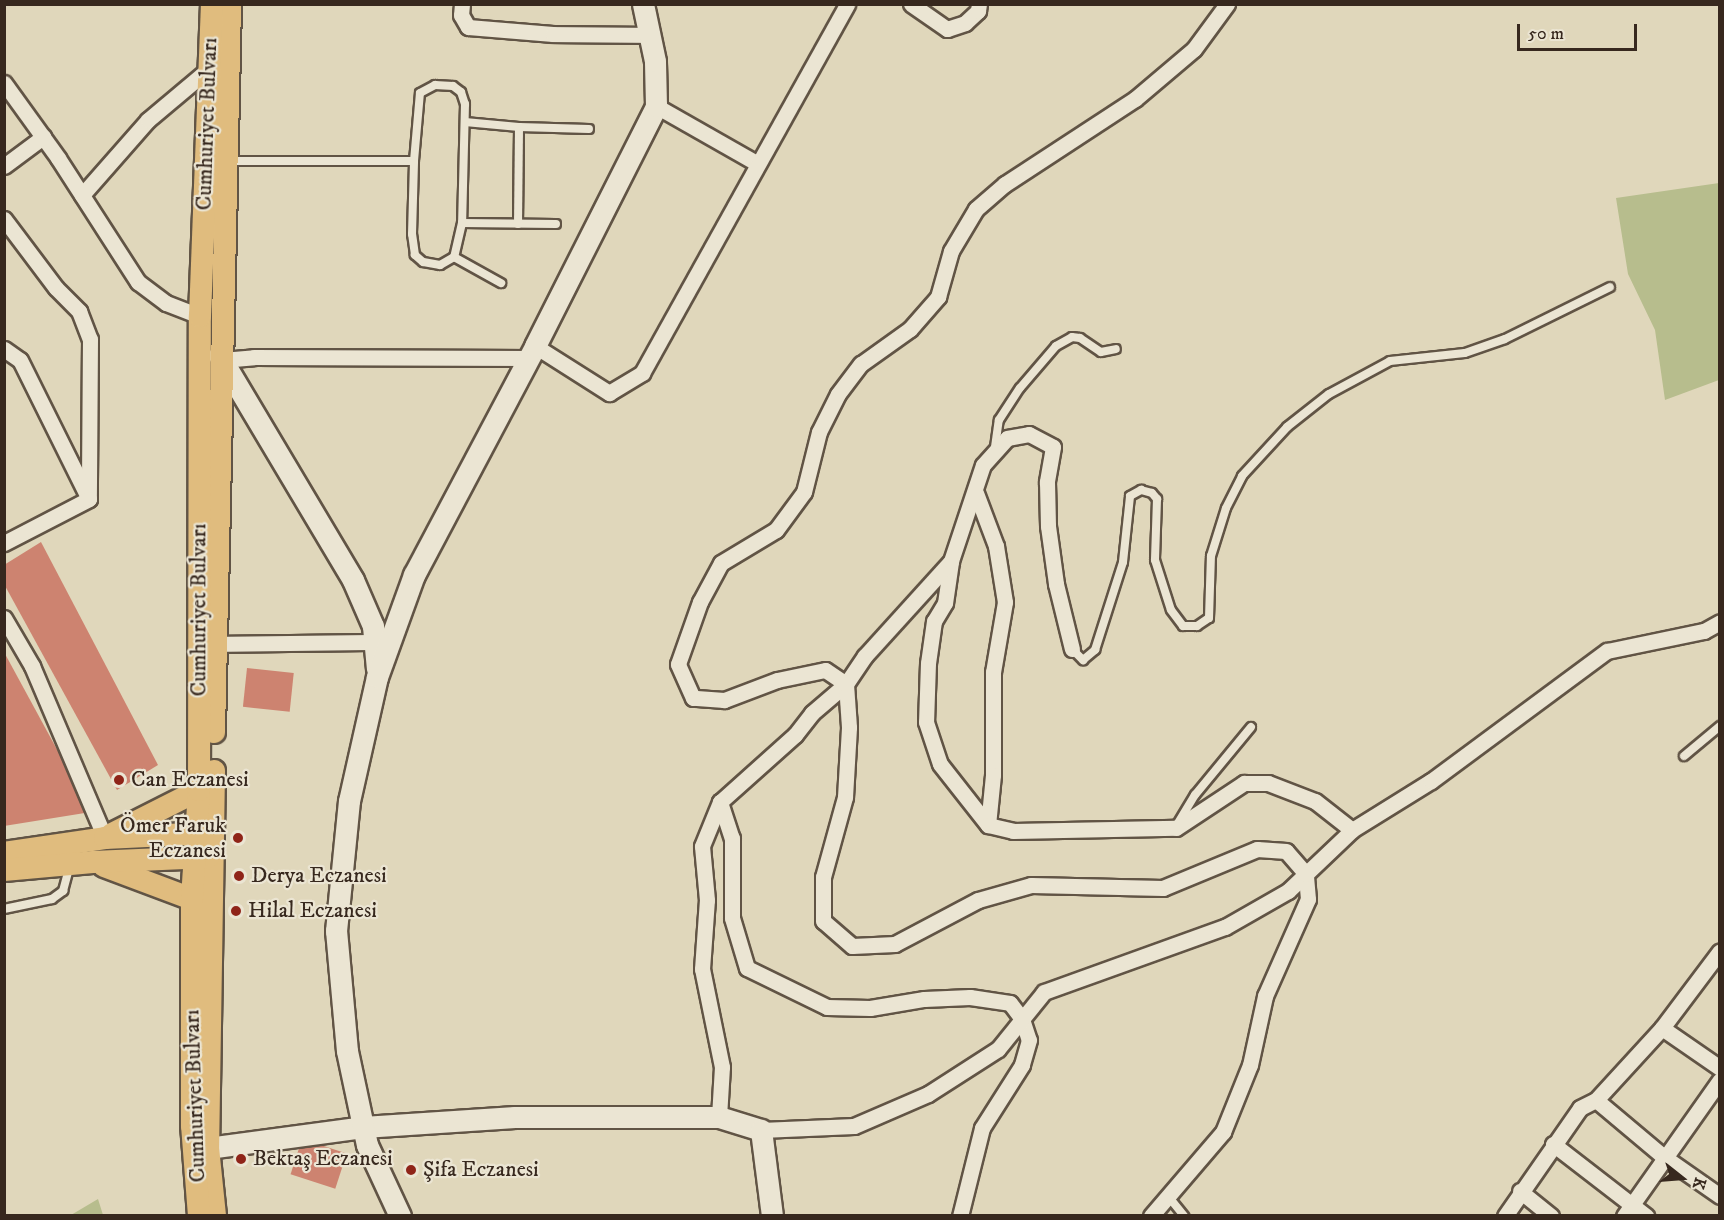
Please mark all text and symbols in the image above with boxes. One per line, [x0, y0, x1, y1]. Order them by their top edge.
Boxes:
scale bar [1520, 12, 1640, 50]
text: 50 m [1528, 23, 1564, 45]
street label: Cumhuriyet Bulvarı [191, 37, 223, 211]
street label: Cumhuriyet Bulvarı [186, 524, 212, 696]
place label: Can Eczanesi [131, 767, 249, 793]
marker: Can Eczanesi [112, 773, 126, 787]
place label: Ömer Faruk Eczanesi [120, 812, 226, 864]
marker: Ömer Faruk Eczanesi [231, 831, 245, 845]
place label: Derya Eczanesi [251, 863, 387, 889]
marker: Derya Eczanesi [232, 869, 246, 883]
place label: Hilal Eczanesi [248, 898, 377, 924]
marker: Hilal Eczanesi [229, 904, 243, 918]
street label: Cumhuriyet Bulvarı [179, 1009, 211, 1183]
place label: Bektaş Eczanesi [253, 1146, 393, 1172]
north arrow [1652, 1148, 1712, 1208]
marker: Bektaş Eczanesi [234, 1152, 248, 1166]
place label: Şifa Eczanesi [423, 1157, 539, 1183]
marker: Şifa Eczanesi [404, 1163, 418, 1177]
text: K [1688, 1175, 1710, 1192]

